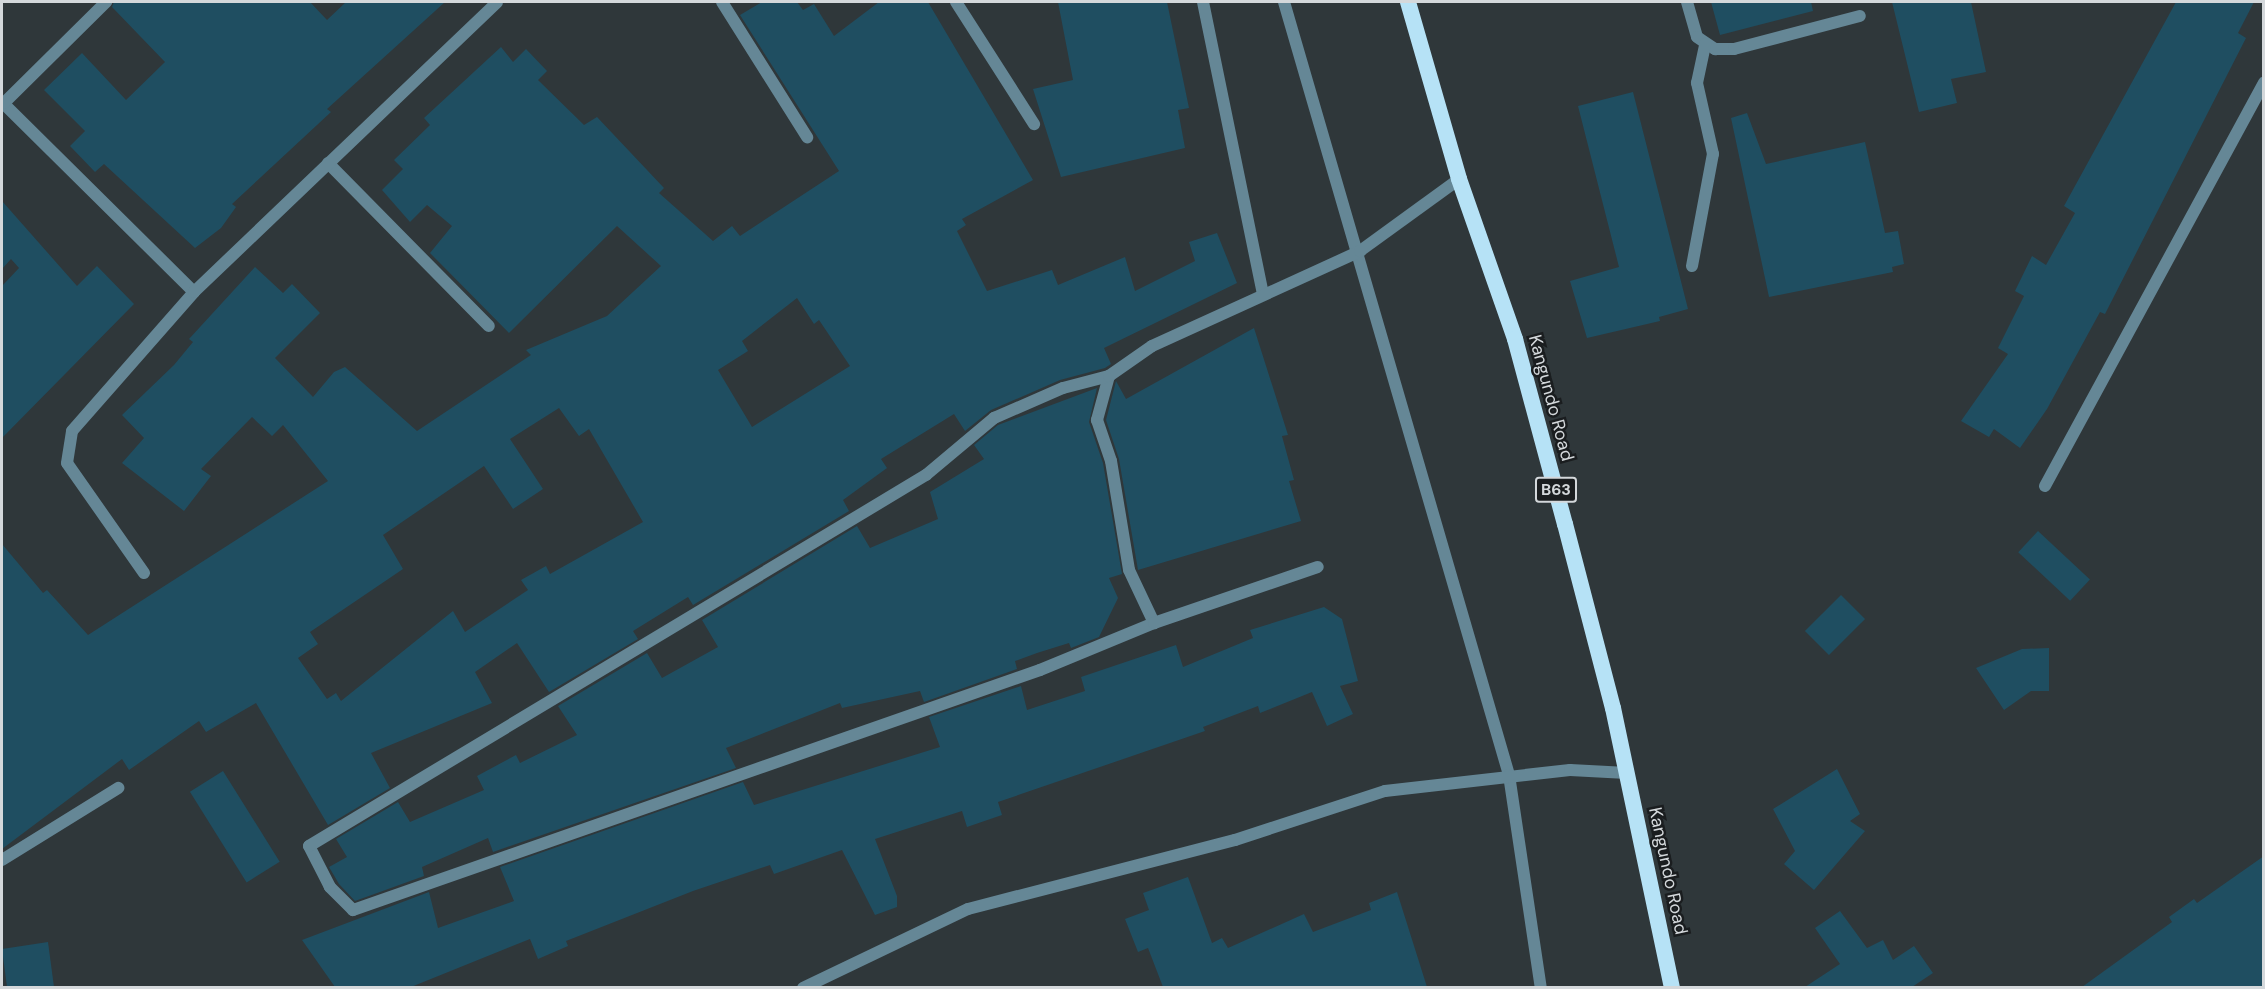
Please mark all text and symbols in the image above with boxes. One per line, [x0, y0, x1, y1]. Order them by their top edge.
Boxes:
street label: Kangundo Road [1524, 333, 1578, 463]
road number: B63 [1535, 477, 1577, 503]
street label: Kangundo Road [1644, 805, 1692, 937]

